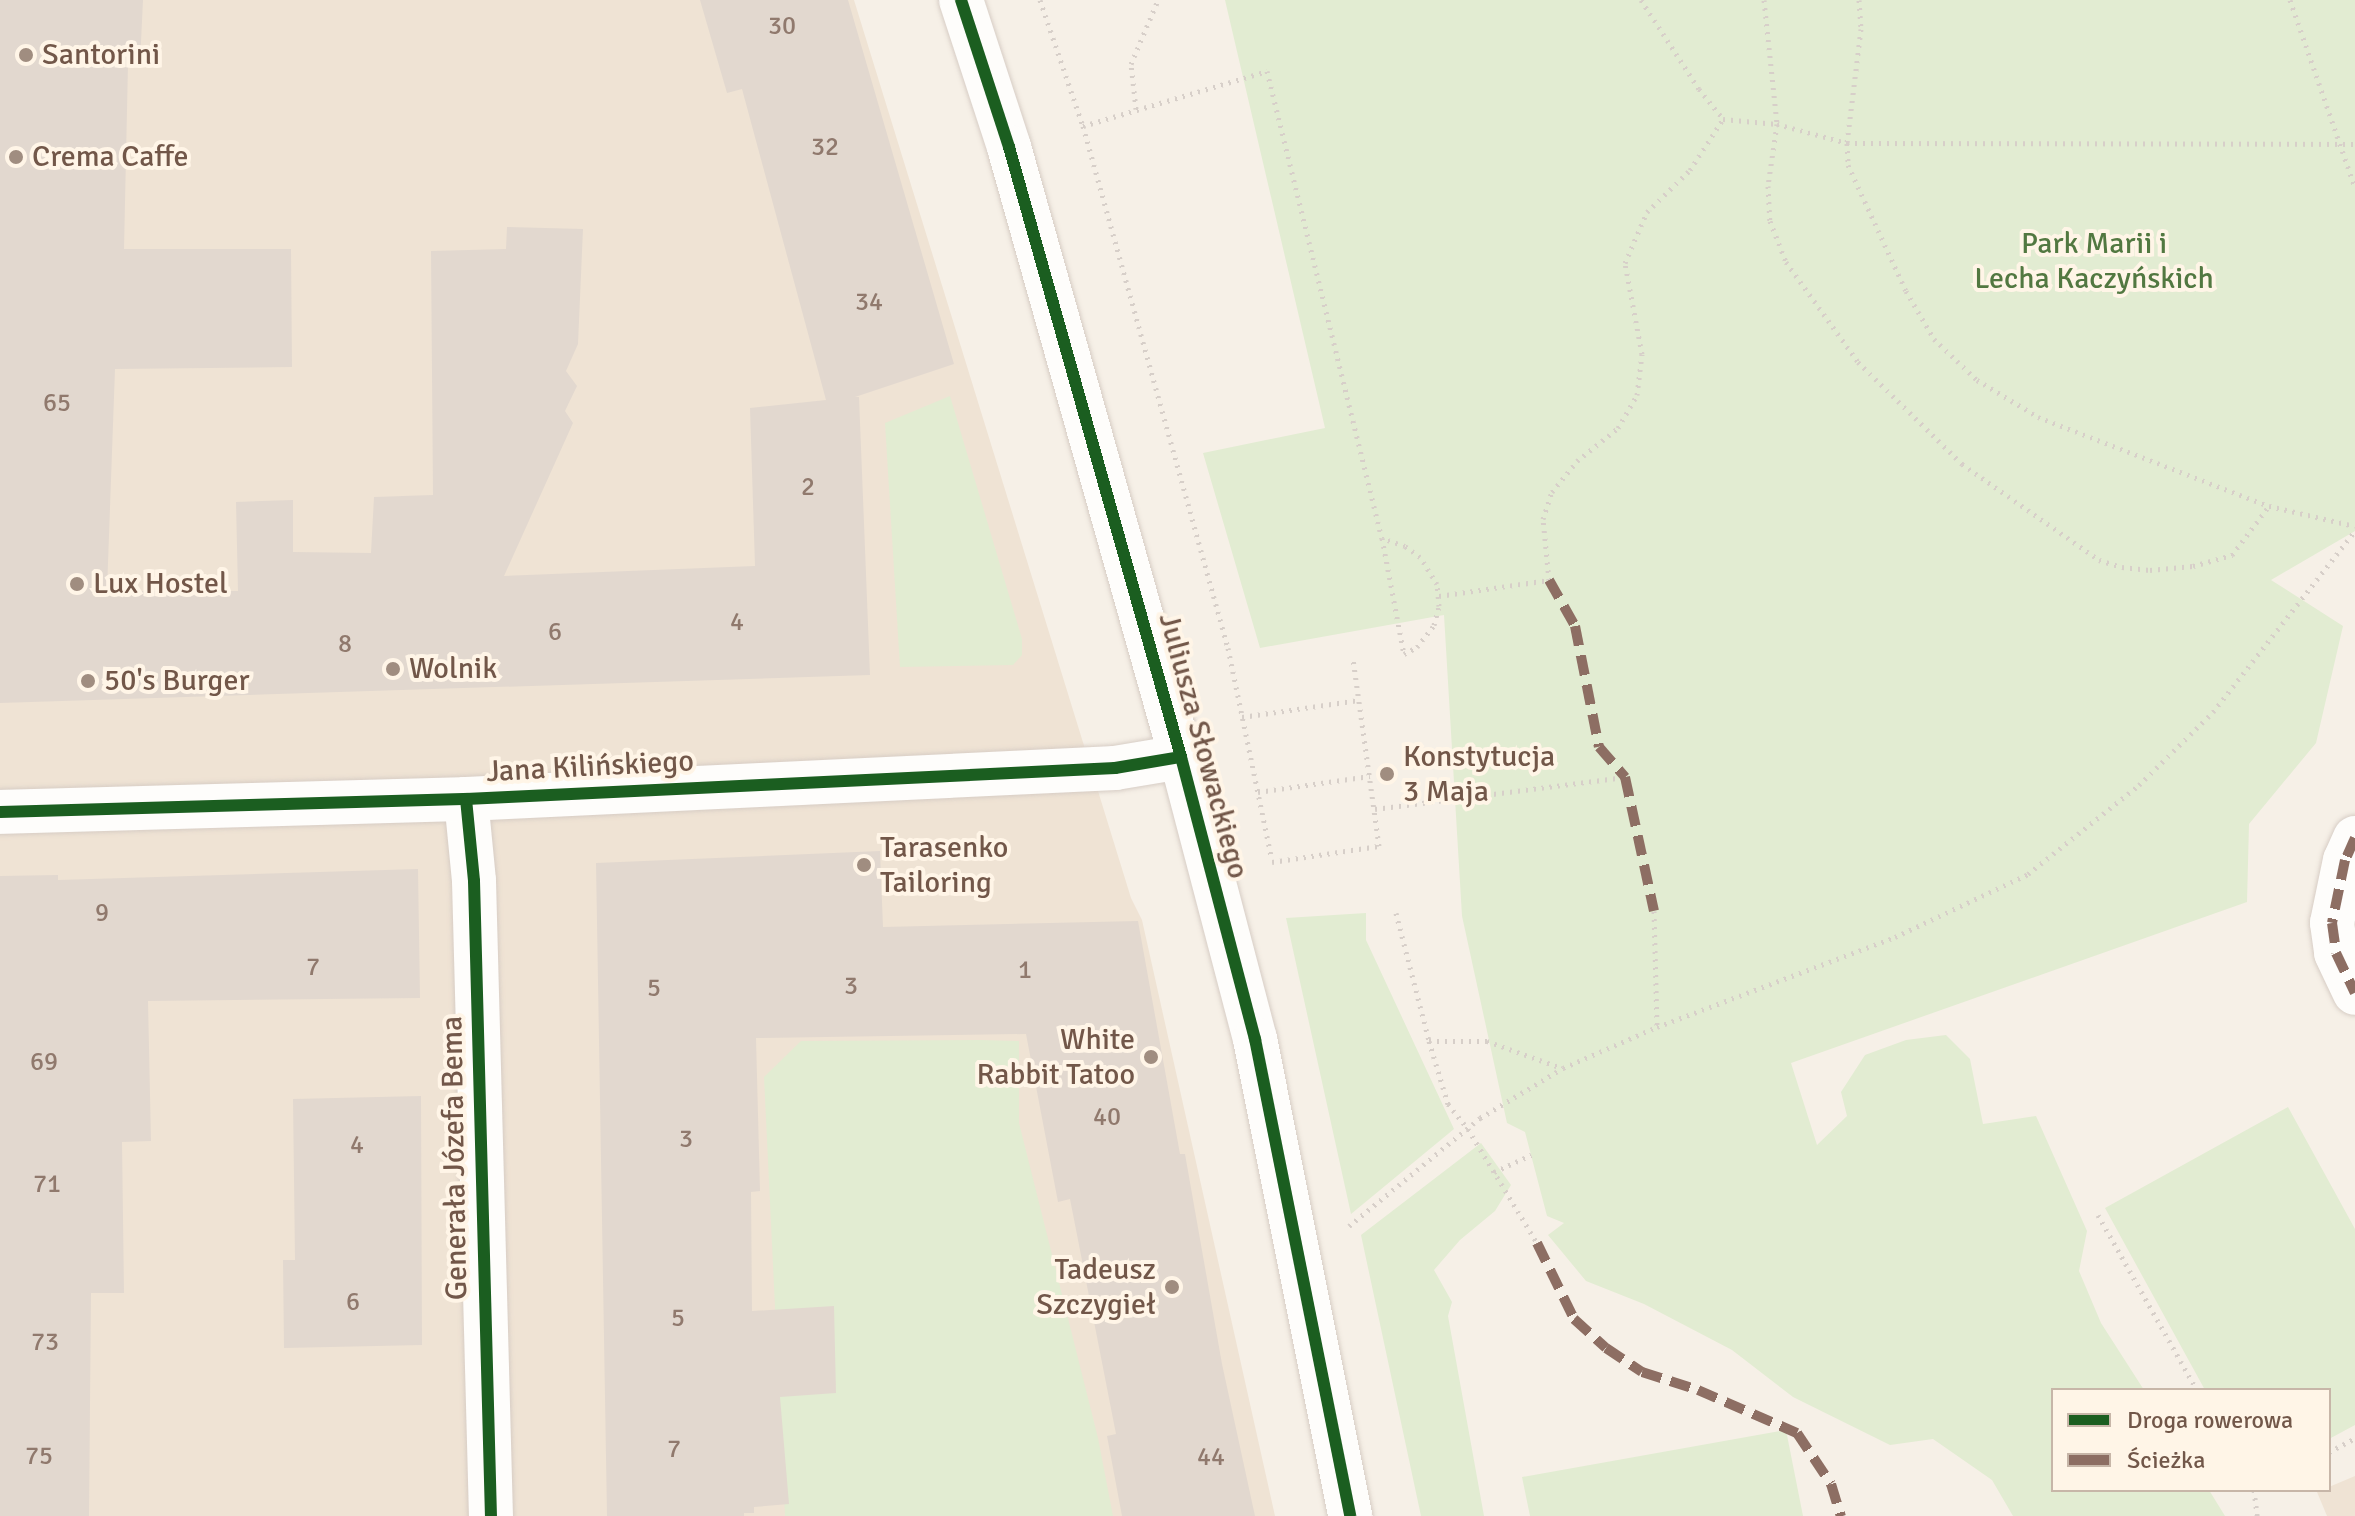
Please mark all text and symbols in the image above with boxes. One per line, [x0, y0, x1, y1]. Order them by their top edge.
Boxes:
house number: 30 [768, 11, 796, 43]
place label: Santorini [42, 37, 160, 73]
marker: Santorini [17, 46, 35, 64]
house number: 32 [811, 132, 839, 164]
place label: Crema Caffe [32, 139, 188, 175]
marker: Crema Caffe [7, 148, 25, 166]
park label: Park Marii i Lecha Kaczyńskich [1974, 226, 2214, 296]
house number: 34 [855, 287, 883, 319]
house number: 65 [43, 388, 71, 420]
house number: 2 [801, 472, 815, 504]
place label: Lux Hostel [93, 566, 228, 602]
marker: Lux Hostel [68, 575, 86, 593]
house number: 4 [730, 607, 744, 639]
street label: Juliusza Słowackiego [1150, 609, 1256, 883]
house number: 6 [548, 617, 562, 649]
house number: 8 [338, 629, 352, 661]
place label: Wolnik [409, 651, 497, 687]
marker: Wolnik [384, 660, 402, 678]
place label: 50's Burger [104, 663, 250, 699]
marker: 50's Burger [79, 672, 97, 690]
place label: Konstytucja 3 Maja [1403, 739, 1555, 810]
street label: Jana Kilińskiego [485, 744, 695, 790]
marker: Konstytucja 3 Maja [1378, 765, 1396, 783]
place label: Tarasenko Tailoring [880, 830, 1008, 900]
marker: Tarasenko Tailoring [855, 856, 873, 874]
house number: 9 [95, 898, 109, 930]
house number: 7 [306, 952, 320, 984]
house number: 1 [1018, 955, 1032, 987]
house number: 3 [844, 971, 858, 1003]
house number: 5 [647, 973, 661, 1005]
street label: Generała Józefa Bema [435, 1016, 475, 1300]
place label: White Rabbit Tatoo [976, 1022, 1135, 1092]
house number: 69 [30, 1047, 58, 1079]
marker: White Rabbit Tatoo [1142, 1048, 1160, 1066]
house number: 40 [1093, 1102, 1121, 1134]
house number: 3 [679, 1124, 693, 1156]
house number: 4 [350, 1130, 364, 1162]
house number: 71 [33, 1169, 61, 1201]
place label: Tadeusz Szczygieł [1036, 1252, 1156, 1322]
marker: Tadeusz Szczygieł [1163, 1278, 1181, 1296]
house number: 6 [346, 1287, 360, 1319]
house number: 5 [671, 1303, 685, 1335]
house number: 73 [31, 1327, 59, 1359]
legend [2051, 1388, 2331, 1492]
text: Droga rowerowa [2127, 1405, 2293, 1435]
house number: 7 [667, 1434, 681, 1466]
house number: 75 [25, 1441, 53, 1473]
house number: 44 [1197, 1442, 1225, 1474]
text: Ścieżka [2127, 1445, 2205, 1475]

